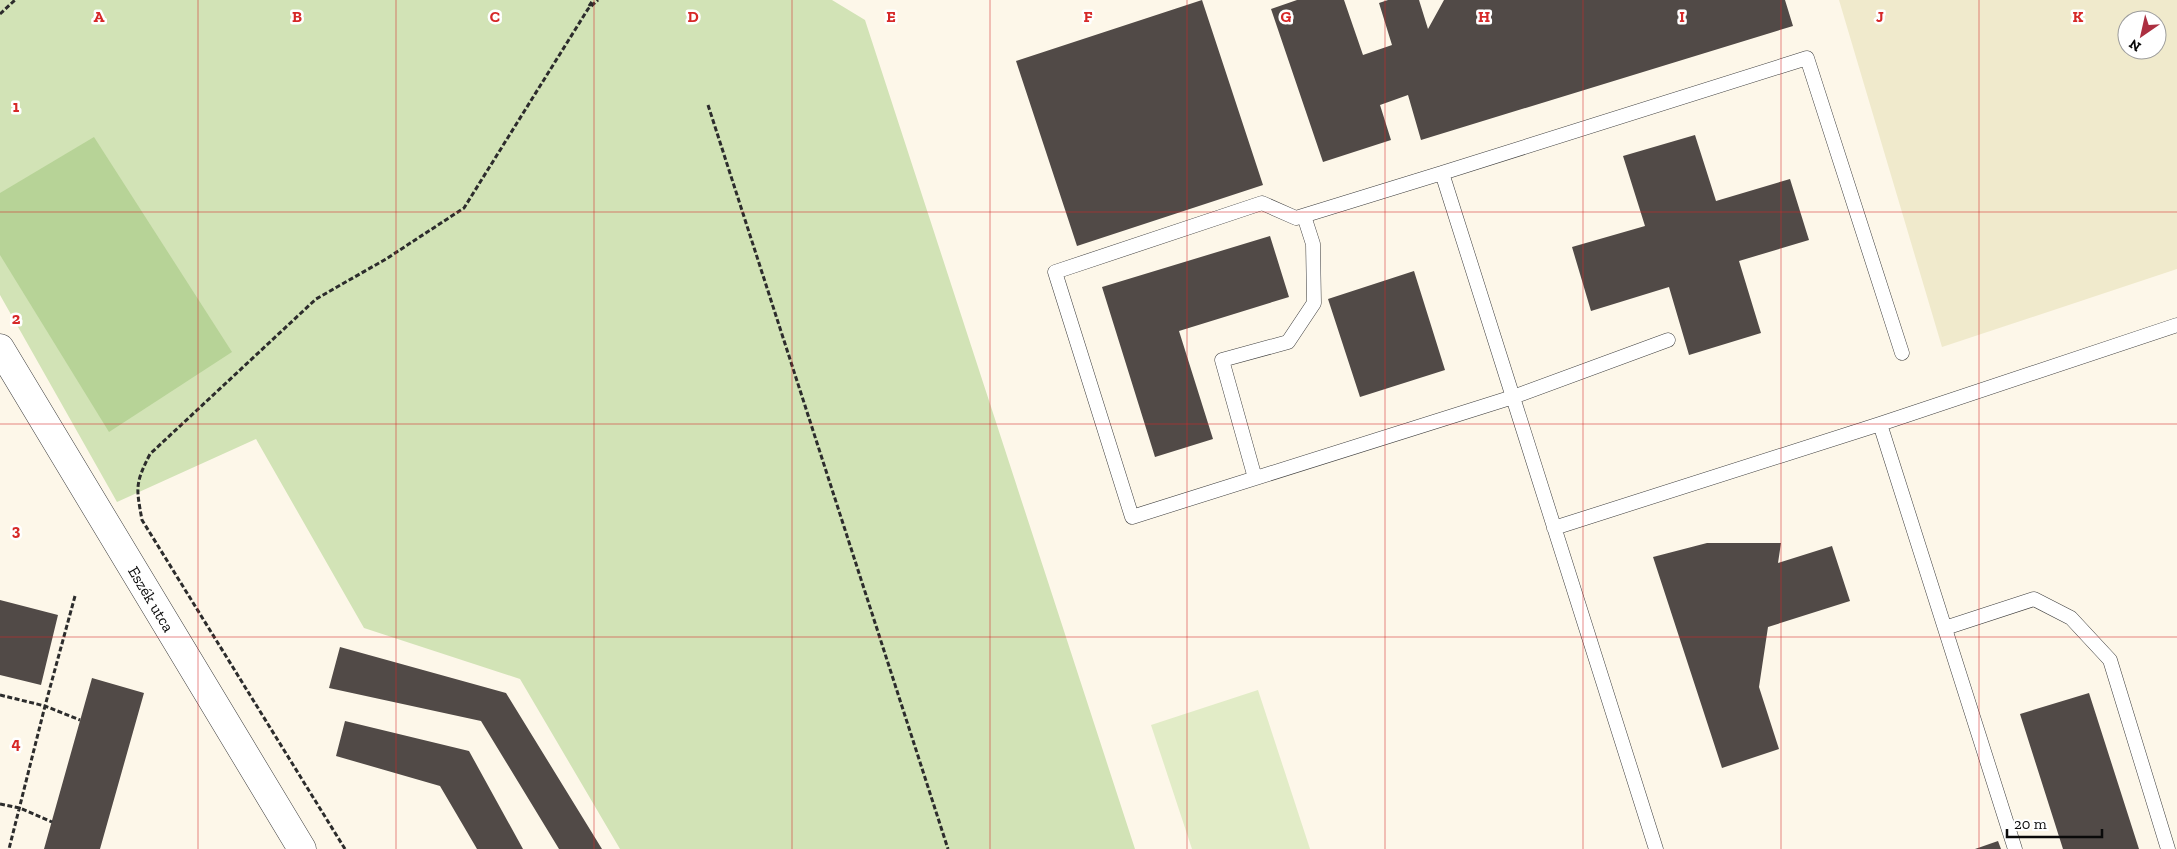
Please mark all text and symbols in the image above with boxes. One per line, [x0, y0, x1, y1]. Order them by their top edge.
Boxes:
text: A [94, 7, 105, 26]
text: B [292, 7, 302, 26]
text: C [490, 7, 500, 26]
text: D [687, 7, 699, 26]
text: E [886, 7, 896, 26]
text: F [1083, 7, 1093, 26]
text: G [1281, 7, 1292, 26]
text: H [1478, 7, 1490, 26]
text: I [1679, 7, 1685, 26]
text: J [1876, 7, 1884, 26]
text: K [2073, 7, 2084, 26]
north arrow [2117, 10, 2167, 60]
text: N [2126, 35, 2144, 55]
text: 1 [13, 97, 20, 116]
text: 2 [12, 309, 21, 328]
text: 3 [12, 521, 21, 540]
street label: Eszék utca [124, 563, 178, 636]
text: 4 [11, 734, 21, 753]
scale bar [2007, 806, 2102, 838]
text: 20 m [2014, 815, 2047, 833]

